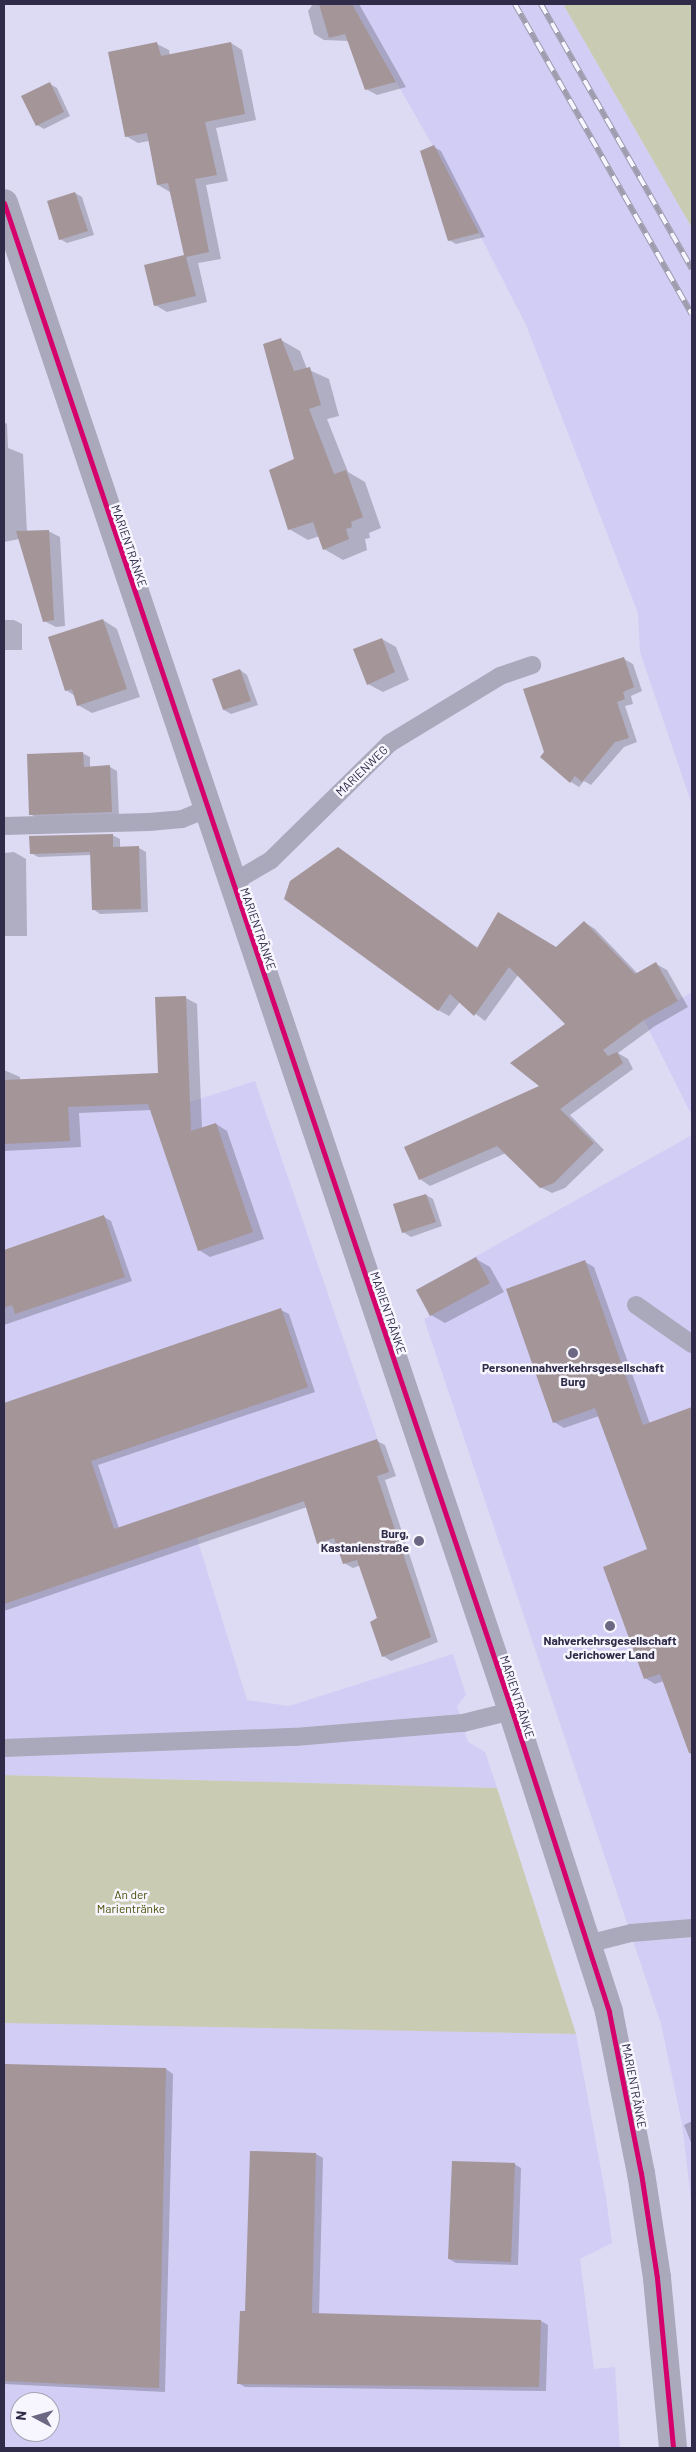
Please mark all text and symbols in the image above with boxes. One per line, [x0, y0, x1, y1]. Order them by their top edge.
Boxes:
street label: MARIENTRÄNKE [108, 503, 150, 589]
street label: MARIENWEG [333, 743, 391, 799]
street label: MARIENTRÄNKE [237, 886, 279, 972]
street label: MARIENTRÄNKE [367, 1270, 409, 1356]
marker: Personennahverkehrsgesellschaft Burg [567, 1347, 579, 1359]
place label: Personennahverkehrsgesellschaft Burg [482, 1361, 664, 1389]
place label: Burg, Kastanienstraße [321, 1527, 409, 1555]
marker: Burg, Kastanienstraße [413, 1535, 425, 1547]
marker: Nahverkehrsgesellschaft Jerichower Land [604, 1620, 616, 1632]
place label: Nahverkehrsgesellschaft Jerichower Land [543, 1634, 677, 1662]
street label: MARIENTRÄNKE [497, 1654, 537, 1740]
park label: An der Marientränke [97, 1888, 165, 1916]
street label: MARIENTRÄNKE [619, 2042, 649, 2130]
north arrow [10, 2392, 60, 2442]
text: N [12, 2410, 30, 2421]

